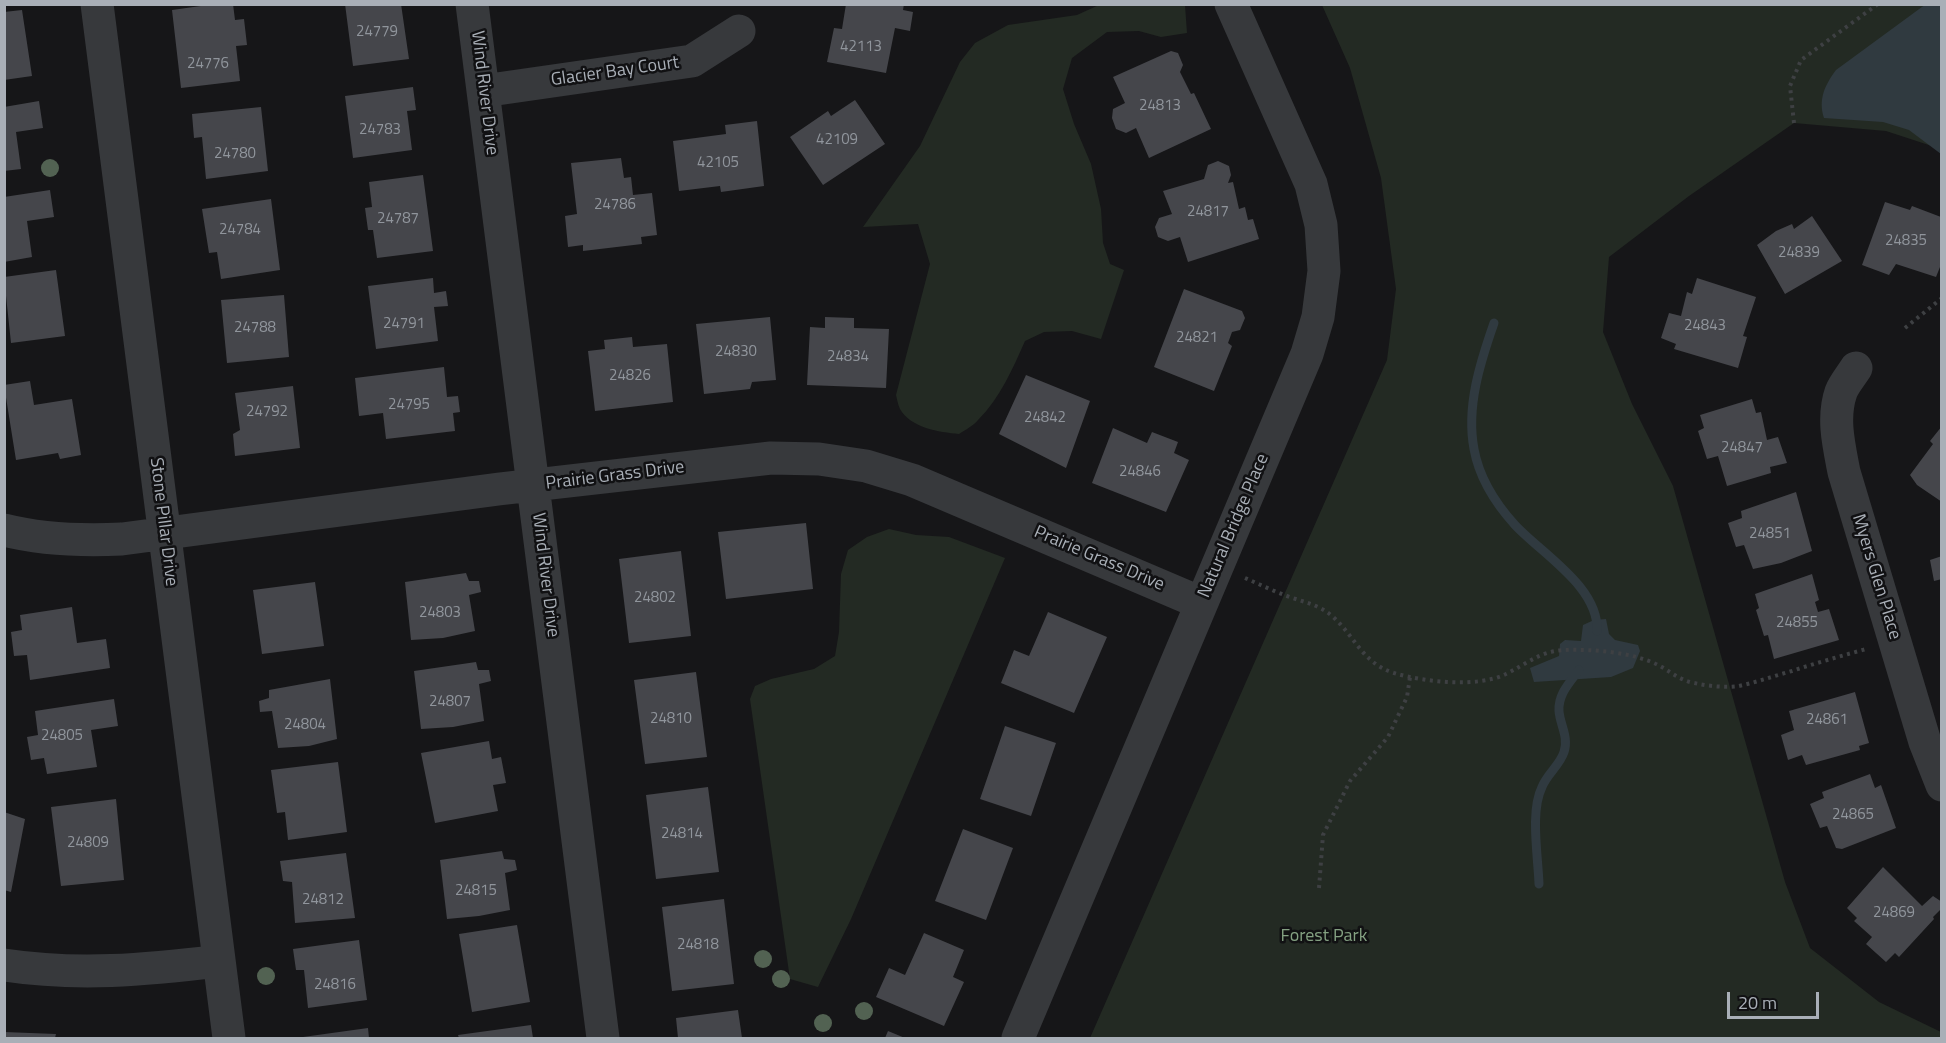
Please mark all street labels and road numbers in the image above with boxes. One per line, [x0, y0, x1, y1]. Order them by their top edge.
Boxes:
street label: Wind River Drive [466, 30, 502, 156]
street label: Glacier Bay Court [550, 52, 680, 92]
street label: Natural Bridge Place [1194, 451, 1274, 601]
street label: Stone Pillar Drive [144, 456, 182, 588]
street label: Prairie Grass Drive [544, 457, 686, 495]
street label: Wind River Drive [527, 512, 563, 638]
street label: Myers Glen Place [1847, 512, 1905, 642]
street label: Prairie Grass Drive [1031, 522, 1167, 596]

